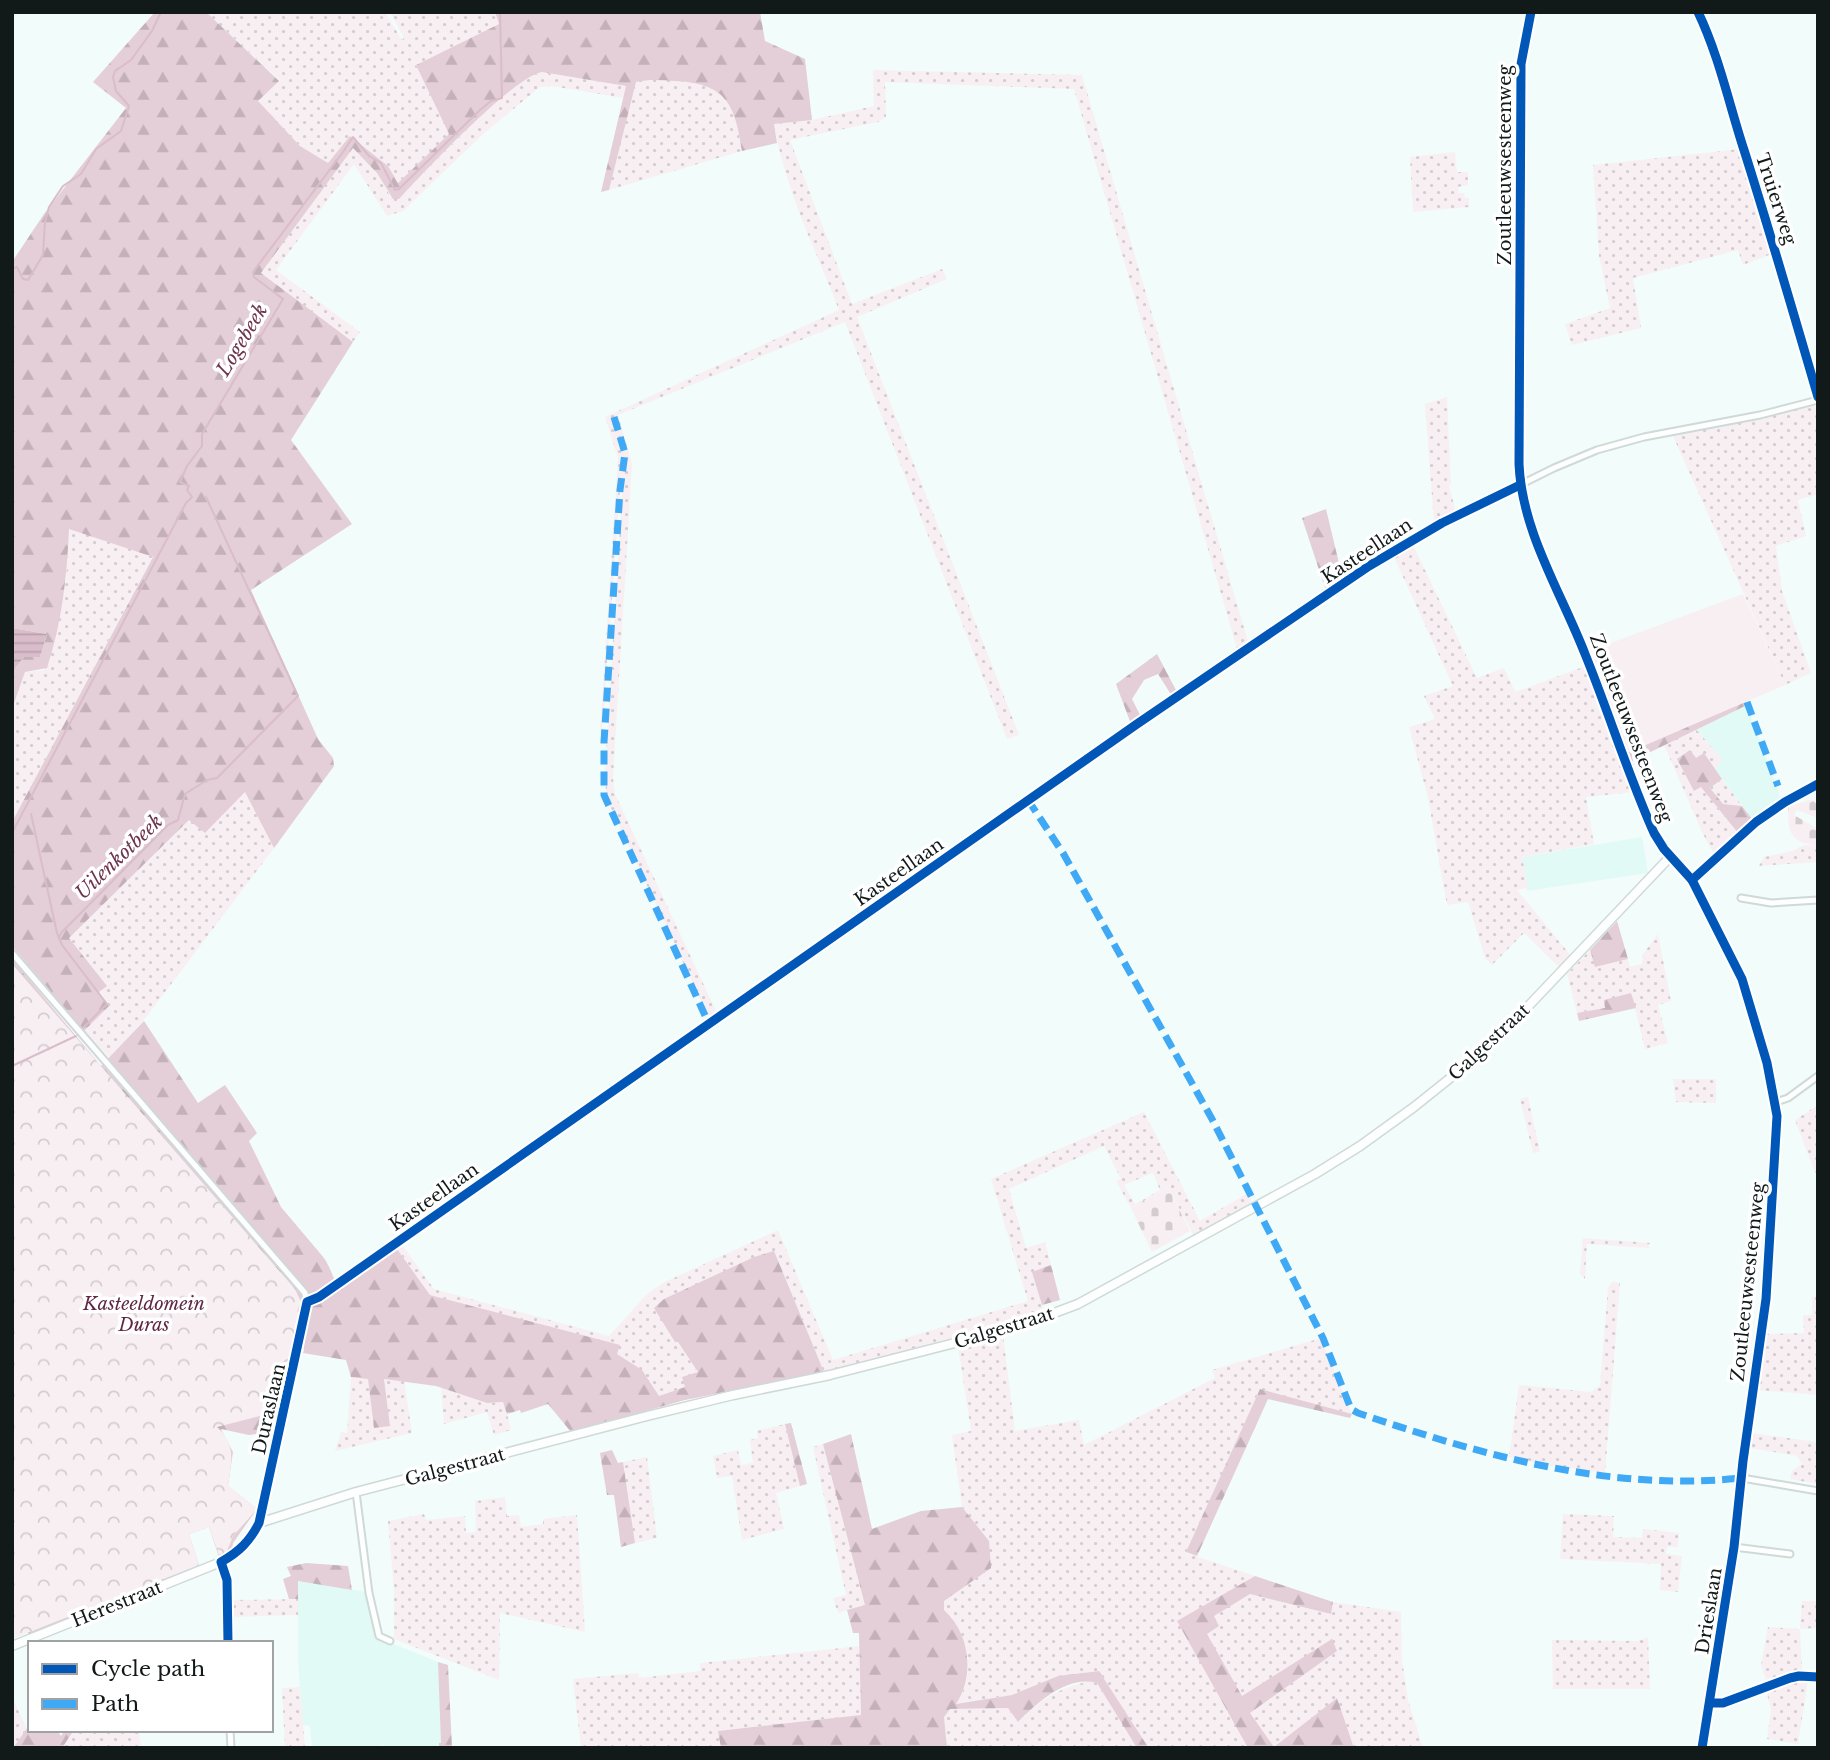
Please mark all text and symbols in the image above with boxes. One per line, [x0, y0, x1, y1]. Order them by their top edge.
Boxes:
street label: Zoutleeuwsesteenweg [1494, 65, 1516, 265]
street label: Truierweg [1751, 150, 1801, 248]
water label: Logebeek [211, 300, 272, 381]
street label: Kasteellaan [1318, 514, 1416, 588]
street label: Zoutleeuwsesteenweg [1585, 630, 1677, 826]
water label: Uilenkotbeek [71, 810, 167, 904]
street label: Kasteellaan [850, 833, 948, 911]
street label: Galgestraat [1444, 999, 1534, 1085]
street label: Kasteellaan [385, 1158, 483, 1236]
street label: Zoutleeuwsesteenweg [1727, 1181, 1769, 1383]
park label: Kasteeldomein Duras [82, 1293, 205, 1336]
street label: Galgestraat [952, 1302, 1057, 1354]
street label: Duraslaan [248, 1361, 290, 1457]
street label: Galgestraat [402, 1443, 508, 1491]
street label: Drieslaan [1691, 1566, 1727, 1656]
street label: Herestraat [69, 1576, 166, 1632]
legend [28, 1641, 273, 1732]
text: Cycle path [91, 1656, 205, 1682]
text: Path [91, 1691, 139, 1717]

